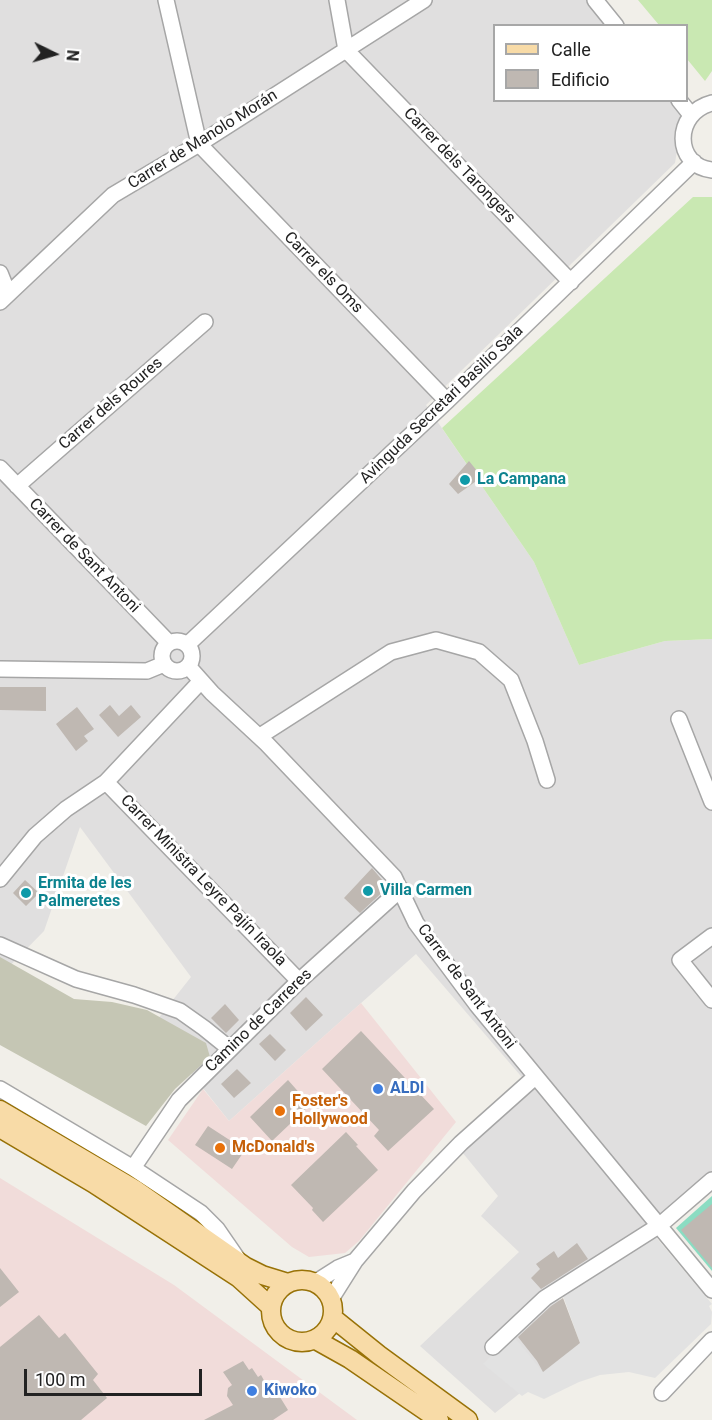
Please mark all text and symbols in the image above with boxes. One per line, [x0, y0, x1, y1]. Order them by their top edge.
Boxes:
north arrow [24, 24, 84, 84]
legend [493, 24, 688, 102]
text: Calle [551, 39, 591, 60]
text: N [62, 49, 82, 62]
text: Edificio [551, 69, 610, 90]
street label: Carrer de Manolo Morán [125, 86, 281, 194]
street label: Carrer dels Tarongers [399, 104, 519, 228]
street label: Carrer els Oms [279, 228, 367, 318]
street label: Avinguda Secretari Basilio Sala [356, 322, 528, 488]
street label: Carrer dels Roures [55, 354, 167, 454]
place label: La Campana [477, 470, 566, 490]
marker: La Campana [458, 473, 472, 487]
street label: Carrer de Sant Antoni [24, 495, 144, 617]
street label: Carrer Ministra Leyre Pajín Iraola [116, 791, 290, 971]
place label: Ermita de les Palmeretes [38, 874, 132, 912]
place label: Villa Carmen [380, 881, 472, 901]
marker: Villa Carmen [361, 884, 375, 898]
marker: Ermita de les Palmeretes [19, 886, 33, 900]
street label: Carrer de Sant Antoni [413, 921, 519, 1053]
street label: Camino de Carreres [202, 965, 316, 1077]
place label: ALDI [390, 1079, 424, 1099]
marker: ALDI [371, 1082, 385, 1096]
place label: Foster's Hollywood [292, 1092, 368, 1130]
marker: Foster's Hollywood [273, 1104, 287, 1118]
place label: McDonald's [232, 1138, 315, 1158]
marker: McDonald's [213, 1141, 227, 1155]
scale bar [27, 1357, 206, 1395]
text: 100 m [35, 1369, 86, 1390]
place label: Kiwoko [264, 1381, 317, 1401]
marker: Kiwoko [245, 1384, 259, 1398]

